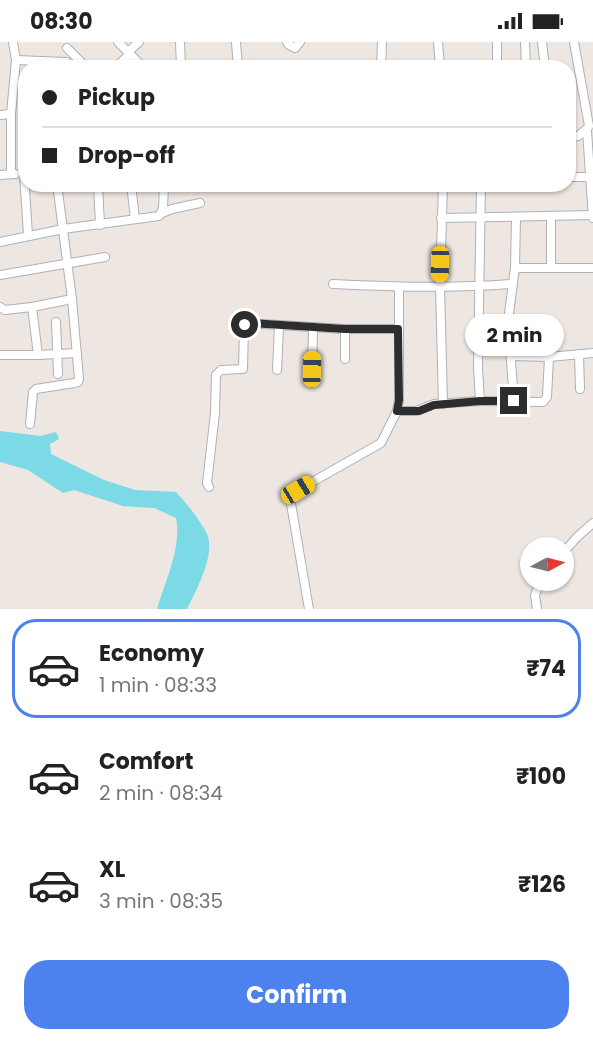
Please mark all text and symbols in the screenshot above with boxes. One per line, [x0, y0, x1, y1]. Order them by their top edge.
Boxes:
text: 08:30 [30, 6, 93, 37]
text: Pickup [78, 82, 155, 113]
text: Drop-off [78, 140, 175, 171]
car [431, 246, 449, 282]
route start [231, 311, 258, 338]
callout: 2 min [464, 314, 564, 356]
text: 2 min [486, 321, 543, 349]
car [303, 351, 321, 387]
route end [500, 387, 527, 414]
car [278, 473, 318, 507]
north arrow [520, 537, 574, 591]
map controls [520, 537, 574, 591]
text: Economy [99, 638, 204, 669]
icon: car [27, 642, 81, 696]
text: ₹74 [526, 653, 566, 684]
text: 1 min · 08:33 [99, 671, 217, 699]
text: Comfort [99, 746, 193, 777]
icon: car [27, 750, 81, 804]
text: ₹100 [516, 761, 566, 792]
text: 2 min · 08:34 [99, 779, 223, 807]
text: XL [99, 854, 125, 885]
icon: car [27, 858, 81, 912]
text: ₹126 [518, 869, 566, 900]
text: 3 min · 08:35 [99, 887, 223, 915]
button: Confirm [24, 960, 569, 1029]

